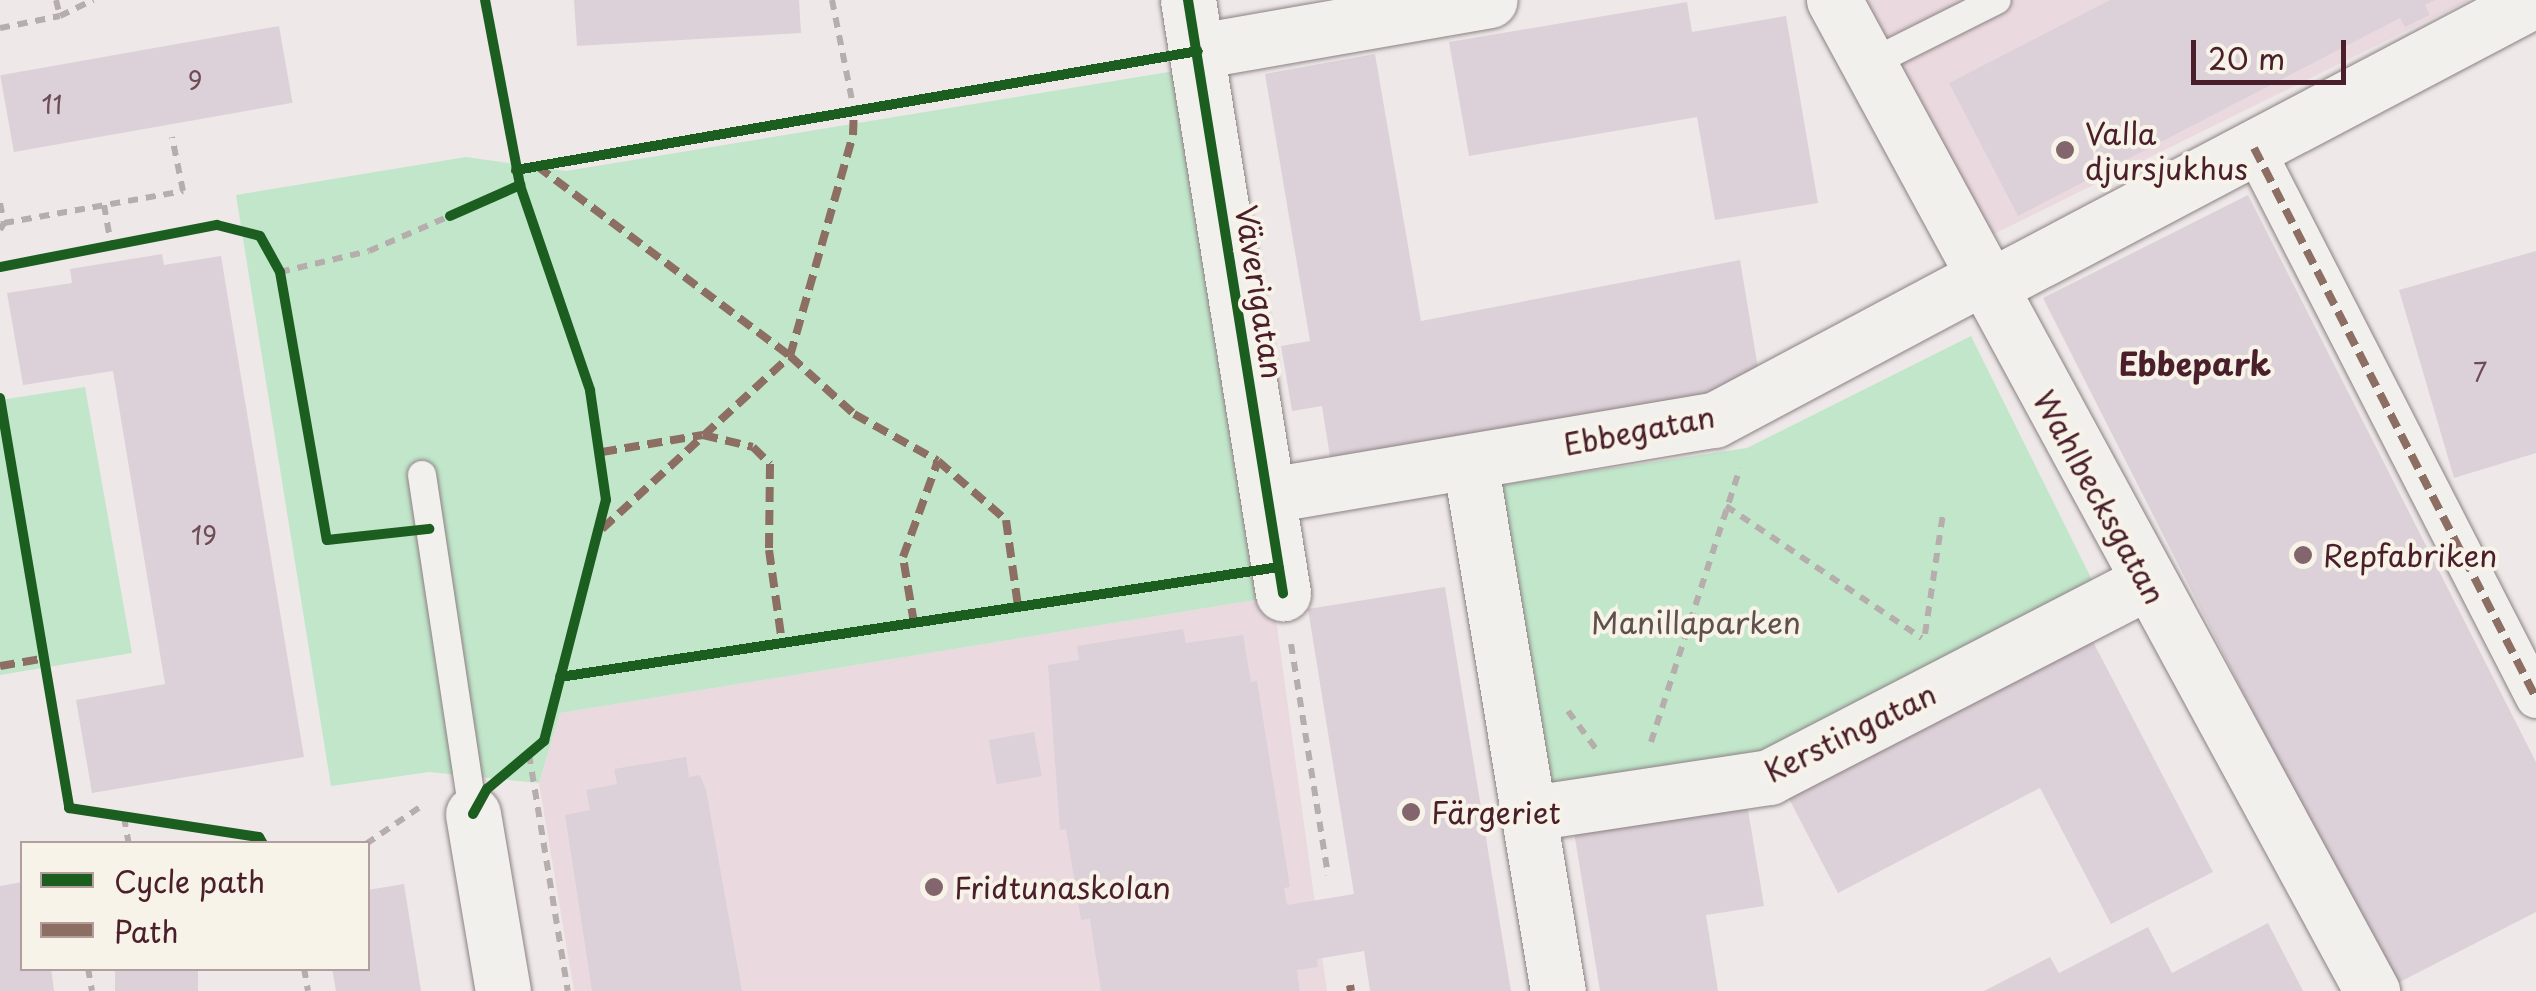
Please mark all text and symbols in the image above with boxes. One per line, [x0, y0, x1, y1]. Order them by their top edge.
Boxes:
scale bar [2196, 20, 2351, 82]
text: 20 m [2208, 35, 2285, 80]
house number: 9 [188, 65, 202, 95]
house number: 11 [42, 89, 62, 119]
place label: Valla djursjukhus [2085, 115, 2248, 186]
marker: Valla djursjukhus [2054, 139, 2076, 161]
street label: Väverigatan [1229, 203, 1291, 381]
district label: Ebbepark [2119, 344, 2271, 382]
house number: 7 [2473, 357, 2487, 387]
street label: Wahlbecksgatan [2026, 384, 2174, 610]
street label: Ebbegatan [1560, 398, 1718, 462]
house number: 19 [191, 520, 217, 550]
place label: Repfabriken [2323, 537, 2497, 573]
marker: Repfabriken [2292, 544, 2314, 566]
park label: Manillaparken [1591, 604, 1801, 640]
street label: Kerstingatan [1758, 675, 1942, 789]
place label: Färgeriet [1431, 794, 1561, 830]
marker: Färgeriet [1400, 801, 1422, 823]
legend [20, 841, 370, 971]
text: Cycle path [114, 858, 265, 903]
place label: Fridtunaskolan [954, 869, 1171, 905]
marker: Fridtunaskolan [923, 876, 945, 898]
text: Path [114, 908, 179, 953]

